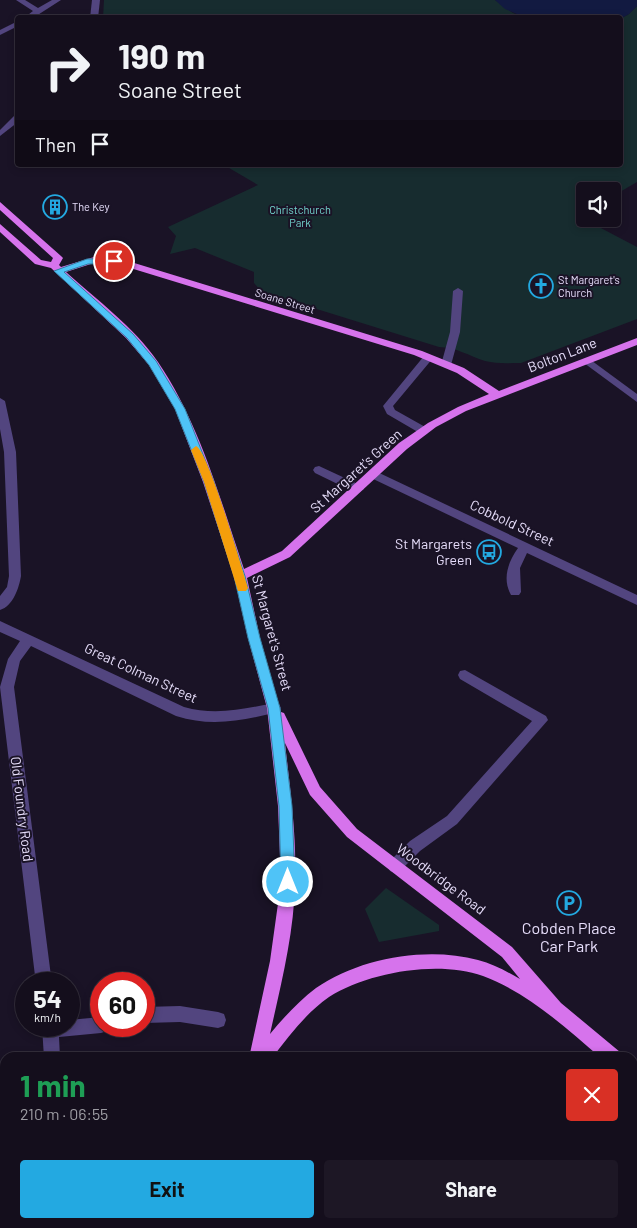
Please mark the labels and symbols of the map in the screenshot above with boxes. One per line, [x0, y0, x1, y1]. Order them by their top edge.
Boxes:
building icon: The Key [42, 194, 68, 220]
place label: The Key [72, 200, 110, 213]
park label: Christchurch Park [269, 203, 331, 229]
pin [93, 240, 135, 282]
church icon: St Margaret's Church [528, 273, 554, 299]
place label: St Margaret's Church [558, 273, 620, 299]
street label: Soane Street [254, 285, 317, 316]
street label: Bolton Lane [525, 334, 599, 375]
street label: St Margaret's Green [306, 425, 405, 516]
street label: Cobbold Street [467, 496, 557, 549]
place label: St Margarets Green [395, 535, 472, 568]
bus stop icon: St Margarets Green [476, 539, 502, 565]
street label: St Margaret's Street [249, 573, 296, 693]
street label: Great Colman Street [82, 639, 200, 706]
street label: Old Foundry Road [8, 755, 37, 862]
street label: Woodbridge Road [393, 840, 489, 918]
position arrow [261, 855, 313, 907]
parking icon: Cobden Place Car Park [556, 890, 582, 916]
place label: Cobden Place Car Park [522, 918, 616, 955]
speed limit sign: 60 [90, 972, 155, 1037]

